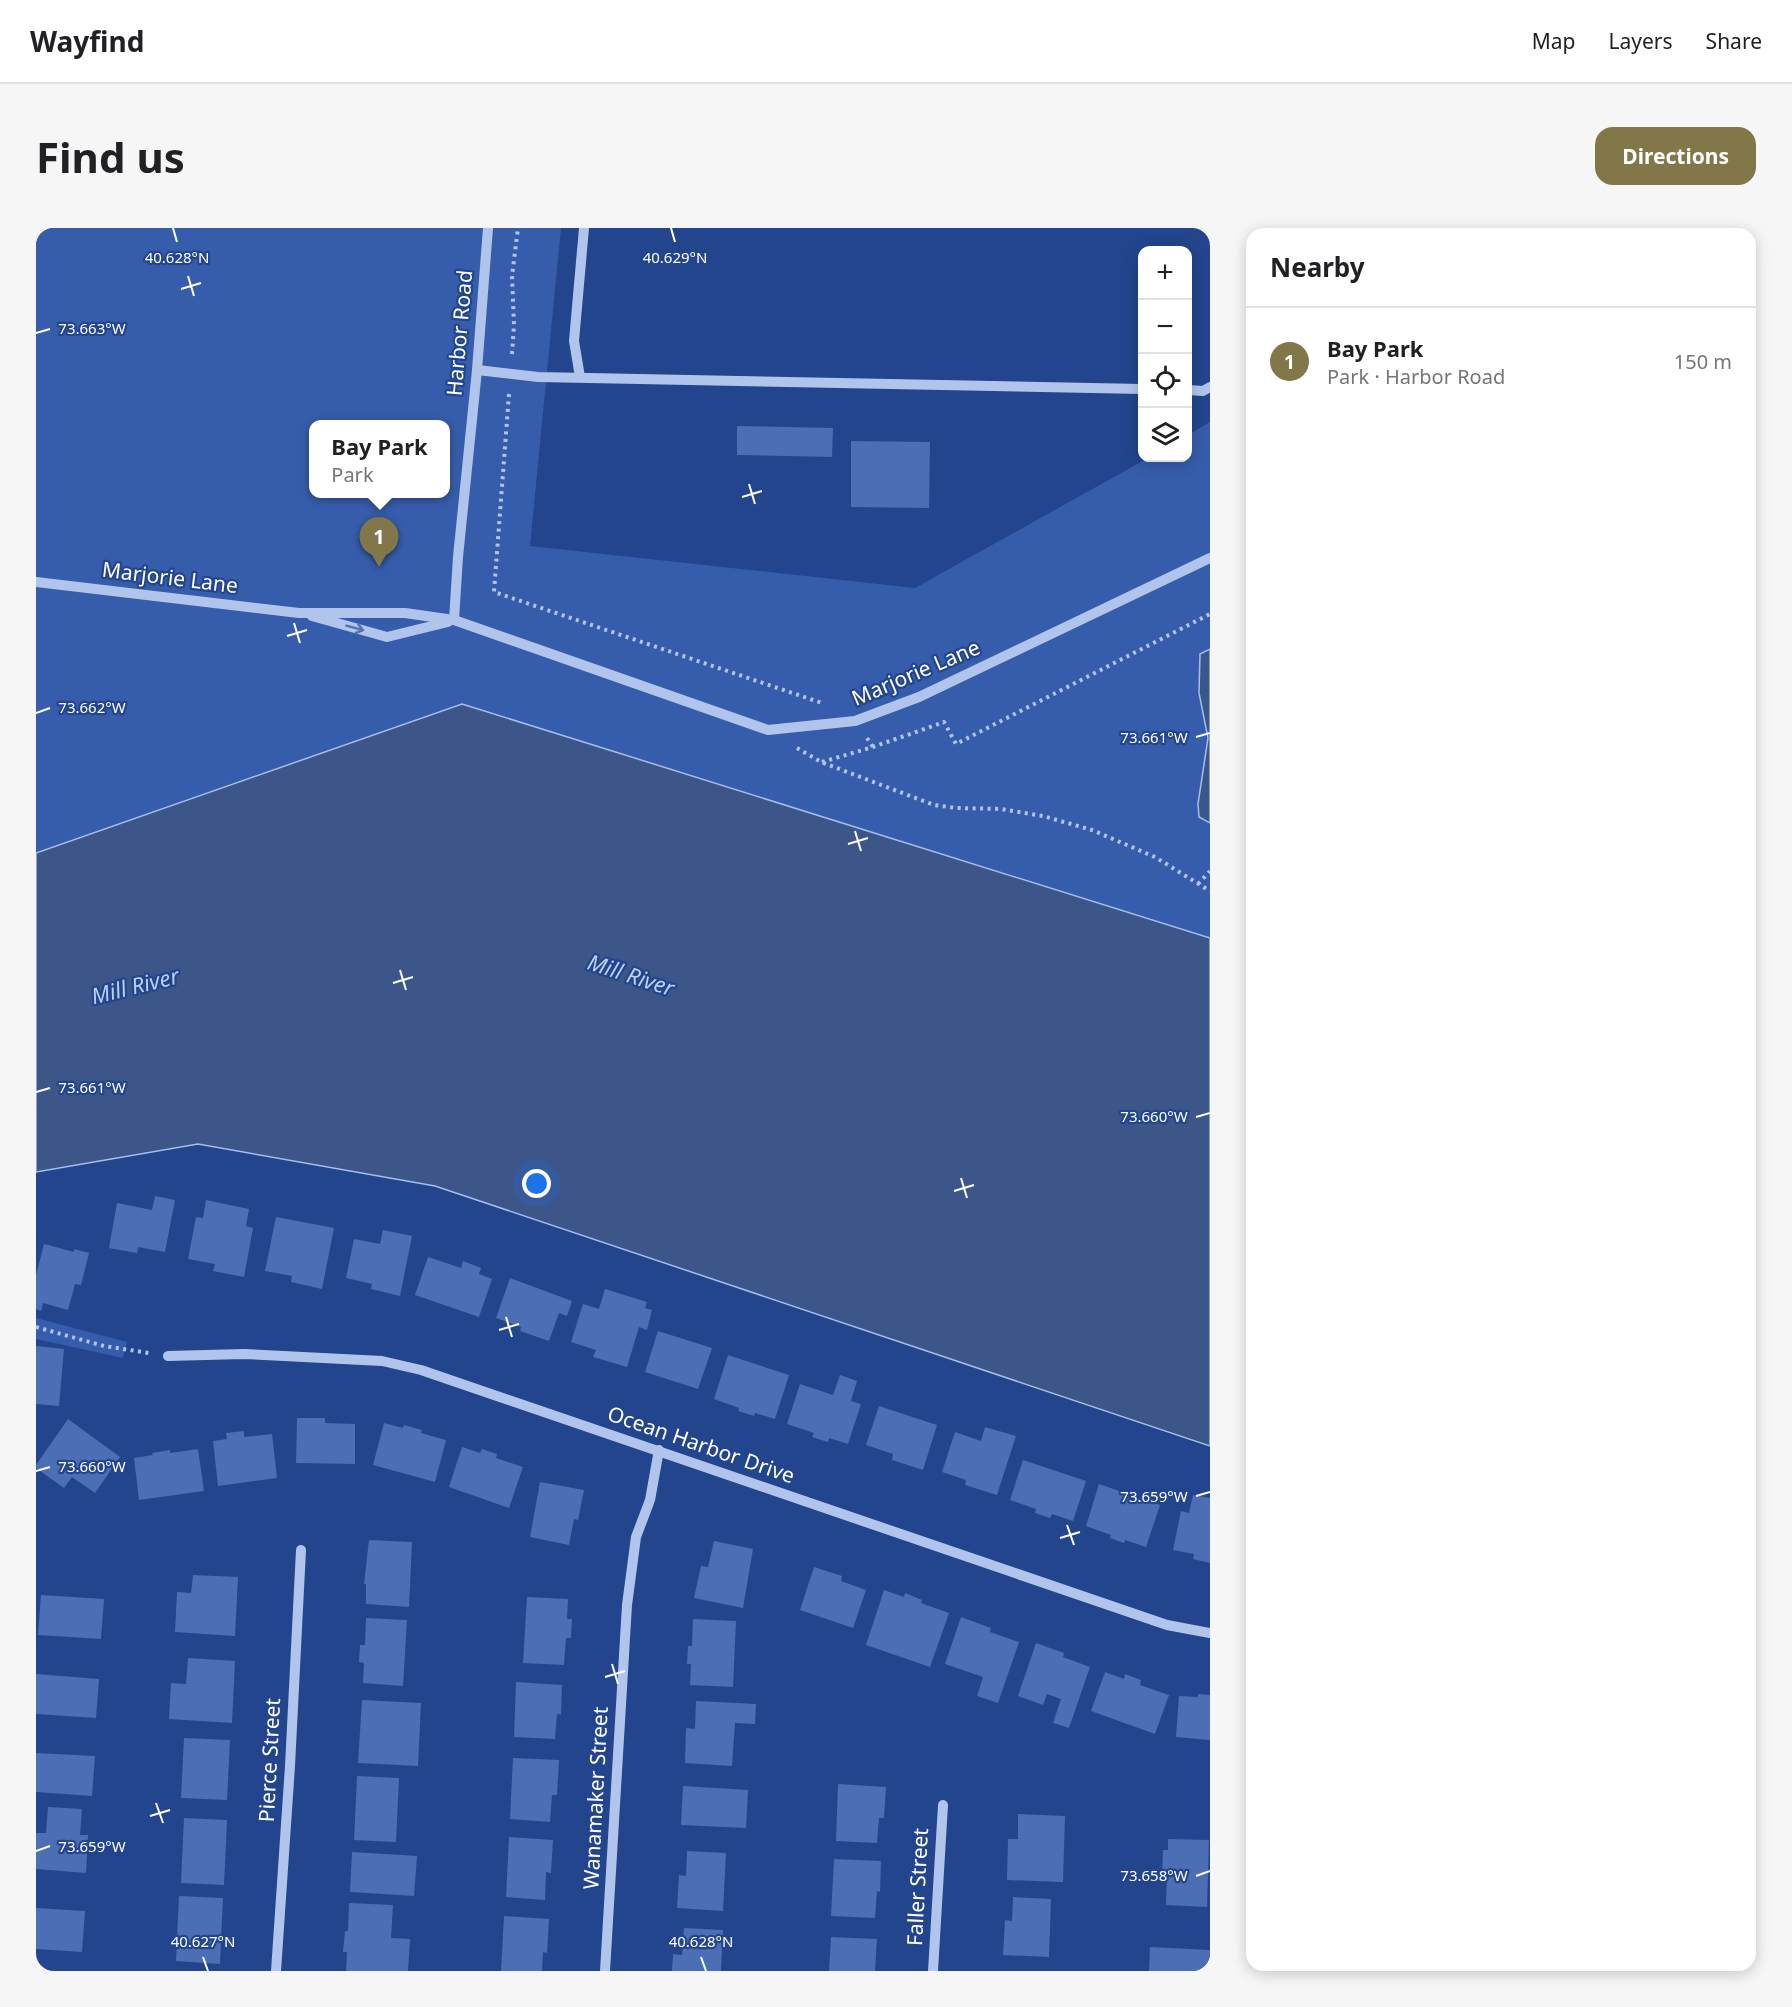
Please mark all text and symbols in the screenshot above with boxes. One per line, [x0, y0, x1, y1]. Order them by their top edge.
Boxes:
text: Wayfind [30, 22, 144, 60]
text: Map [1532, 27, 1576, 55]
text: Layers [1609, 27, 1673, 55]
text: Share [1706, 27, 1762, 55]
button: Directions [1595, 127, 1756, 185]
text: Find us [36, 128, 185, 185]
map controls [1138, 246, 1192, 462]
button: + [1138, 246, 1192, 300]
text: 40.628°N [145, 247, 209, 267]
text: 40.629°N [643, 247, 707, 267]
text: Nearby [1270, 249, 1365, 285]
street label: Harbor Road [440, 269, 478, 397]
button: − [1138, 300, 1192, 354]
text: 73.663°W [58, 318, 126, 338]
text: Bay Park [1327, 333, 1423, 363]
text: 1 [1284, 348, 1295, 375]
text: 150 m [1674, 348, 1732, 375]
button: locate [1138, 354, 1192, 408]
text: Park · Harbor Road [1327, 363, 1505, 390]
button: layers [1138, 408, 1192, 462]
popup [309, 420, 450, 498]
text: Bay Park [331, 431, 428, 461]
text: Park [331, 461, 374, 488]
pin: 1 [360, 518, 398, 567]
street label: Marjorie Lane [101, 555, 240, 599]
one-way arrow [346, 623, 365, 635]
street label: Marjorie Lane [847, 632, 984, 712]
text: 73.662°W [58, 697, 126, 717]
text: 73.661°W [1120, 727, 1188, 747]
water label: Mill River [584, 946, 680, 1003]
water label: Mill River [88, 959, 183, 1010]
text: 73.661°W [58, 1077, 126, 1097]
text: 73.660°W [1120, 1106, 1188, 1126]
your location [522, 1169, 551, 1198]
street label: Ocean Harbor Drive [604, 1399, 799, 1489]
text: 73.660°W [58, 1456, 126, 1476]
text: 73.659°W [1120, 1486, 1188, 1506]
street label: Pierce Street [252, 1697, 286, 1823]
street label: Wanamaker Street [576, 1705, 614, 1890]
street label: Faller Street [900, 1827, 934, 1947]
text: 73.659°W [58, 1836, 126, 1856]
text: 73.658°W [1120, 1865, 1188, 1885]
text: 40.627°N [171, 1931, 235, 1951]
text: 40.628°N [669, 1931, 733, 1951]

